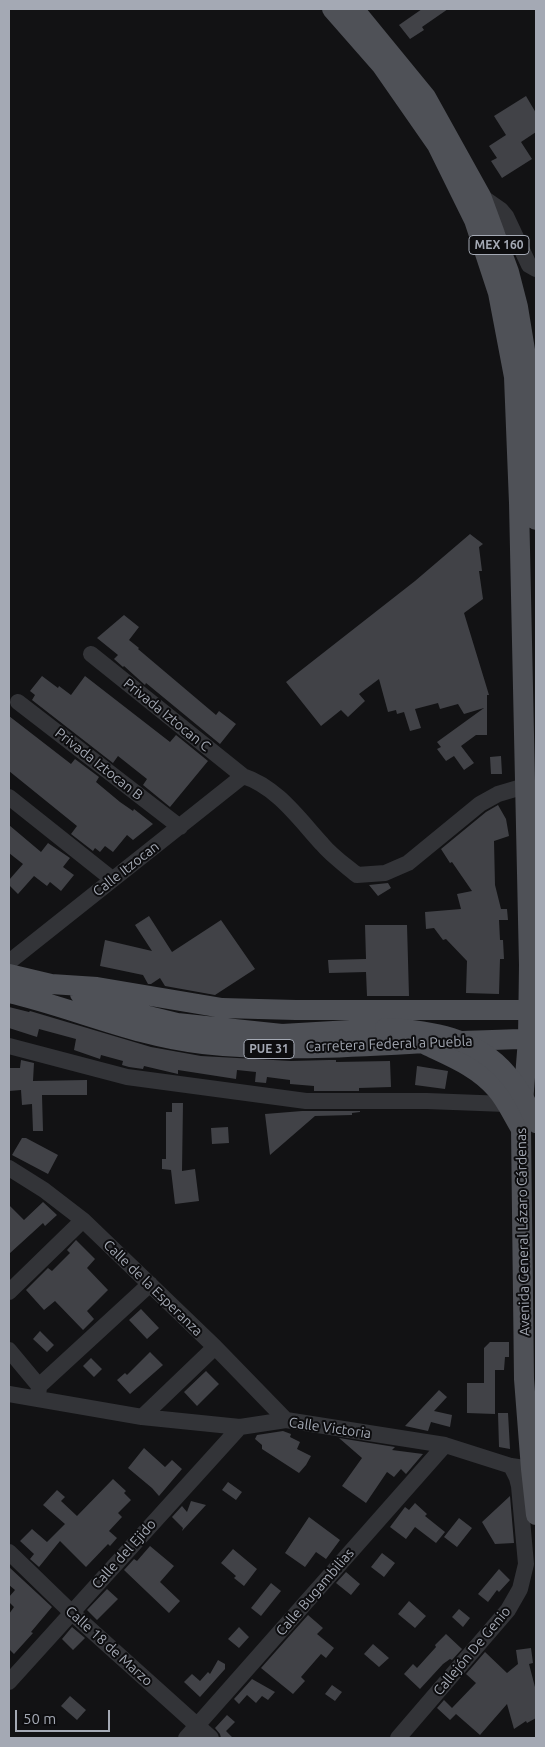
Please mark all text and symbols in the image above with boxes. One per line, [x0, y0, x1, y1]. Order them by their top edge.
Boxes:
road number: MEX 160 [469, 236, 529, 254]
street label: Privada Iztocan C [120, 675, 214, 755]
street label: Privada Iztocan B [52, 724, 146, 804]
street label: Calle Itzocan [90, 838, 162, 900]
street label: Carretera Federal a Puebla [305, 1033, 473, 1055]
road number: PUE 31 [244, 1040, 294, 1058]
street label: Avenida General Lázaro Cárdenas [513, 1128, 533, 1336]
street label: Calle de la Esperanza [100, 1236, 206, 1340]
street label: Calle Victoria [288, 1414, 372, 1442]
street label: Calle del Ejido [88, 1516, 160, 1592]
street label: Calle Bugambilias [273, 1545, 357, 1639]
street label: Calle 18 de Marzo [62, 1603, 156, 1689]
street label: Callejón De Genio [430, 1603, 514, 1699]
scale bar [18, 1700, 112, 1732]
text: 50 m [23, 1710, 56, 1727]

